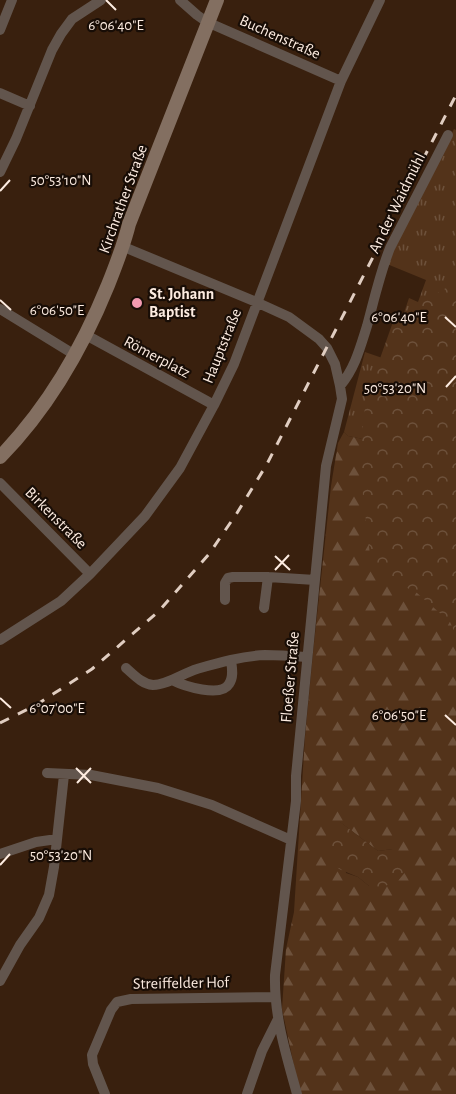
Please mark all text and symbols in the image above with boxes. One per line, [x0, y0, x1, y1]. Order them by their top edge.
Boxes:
street label: Buchenstraße [237, 12, 323, 62]
text: 6°06'40"E [88, 18, 144, 33]
street label: Kirchrather Straße [96, 143, 150, 255]
street label: An der Waidmühl [366, 150, 428, 256]
text: 50°53'10"N [30, 173, 92, 188]
place label: St. Johann Baptist [149, 286, 214, 320]
marker: St. Johann Baptist [130, 296, 144, 310]
text: 6°06'50"E [30, 303, 84, 318]
street label: Hauptstraße [200, 306, 244, 386]
text: 6°06'40"E [371, 310, 427, 325]
street label: Römerplatz [121, 333, 193, 381]
text: 50°53'20"N [364, 381, 426, 396]
street label: Birkenstraße [22, 484, 90, 552]
street label: Floeßer Straße [278, 631, 302, 723]
text: 6°07'00"E [29, 701, 85, 716]
text: 6°06'50"E [372, 708, 426, 723]
text: 50°53'20"N [30, 848, 92, 863]
street label: Streiffelder Hof [133, 974, 230, 992]

